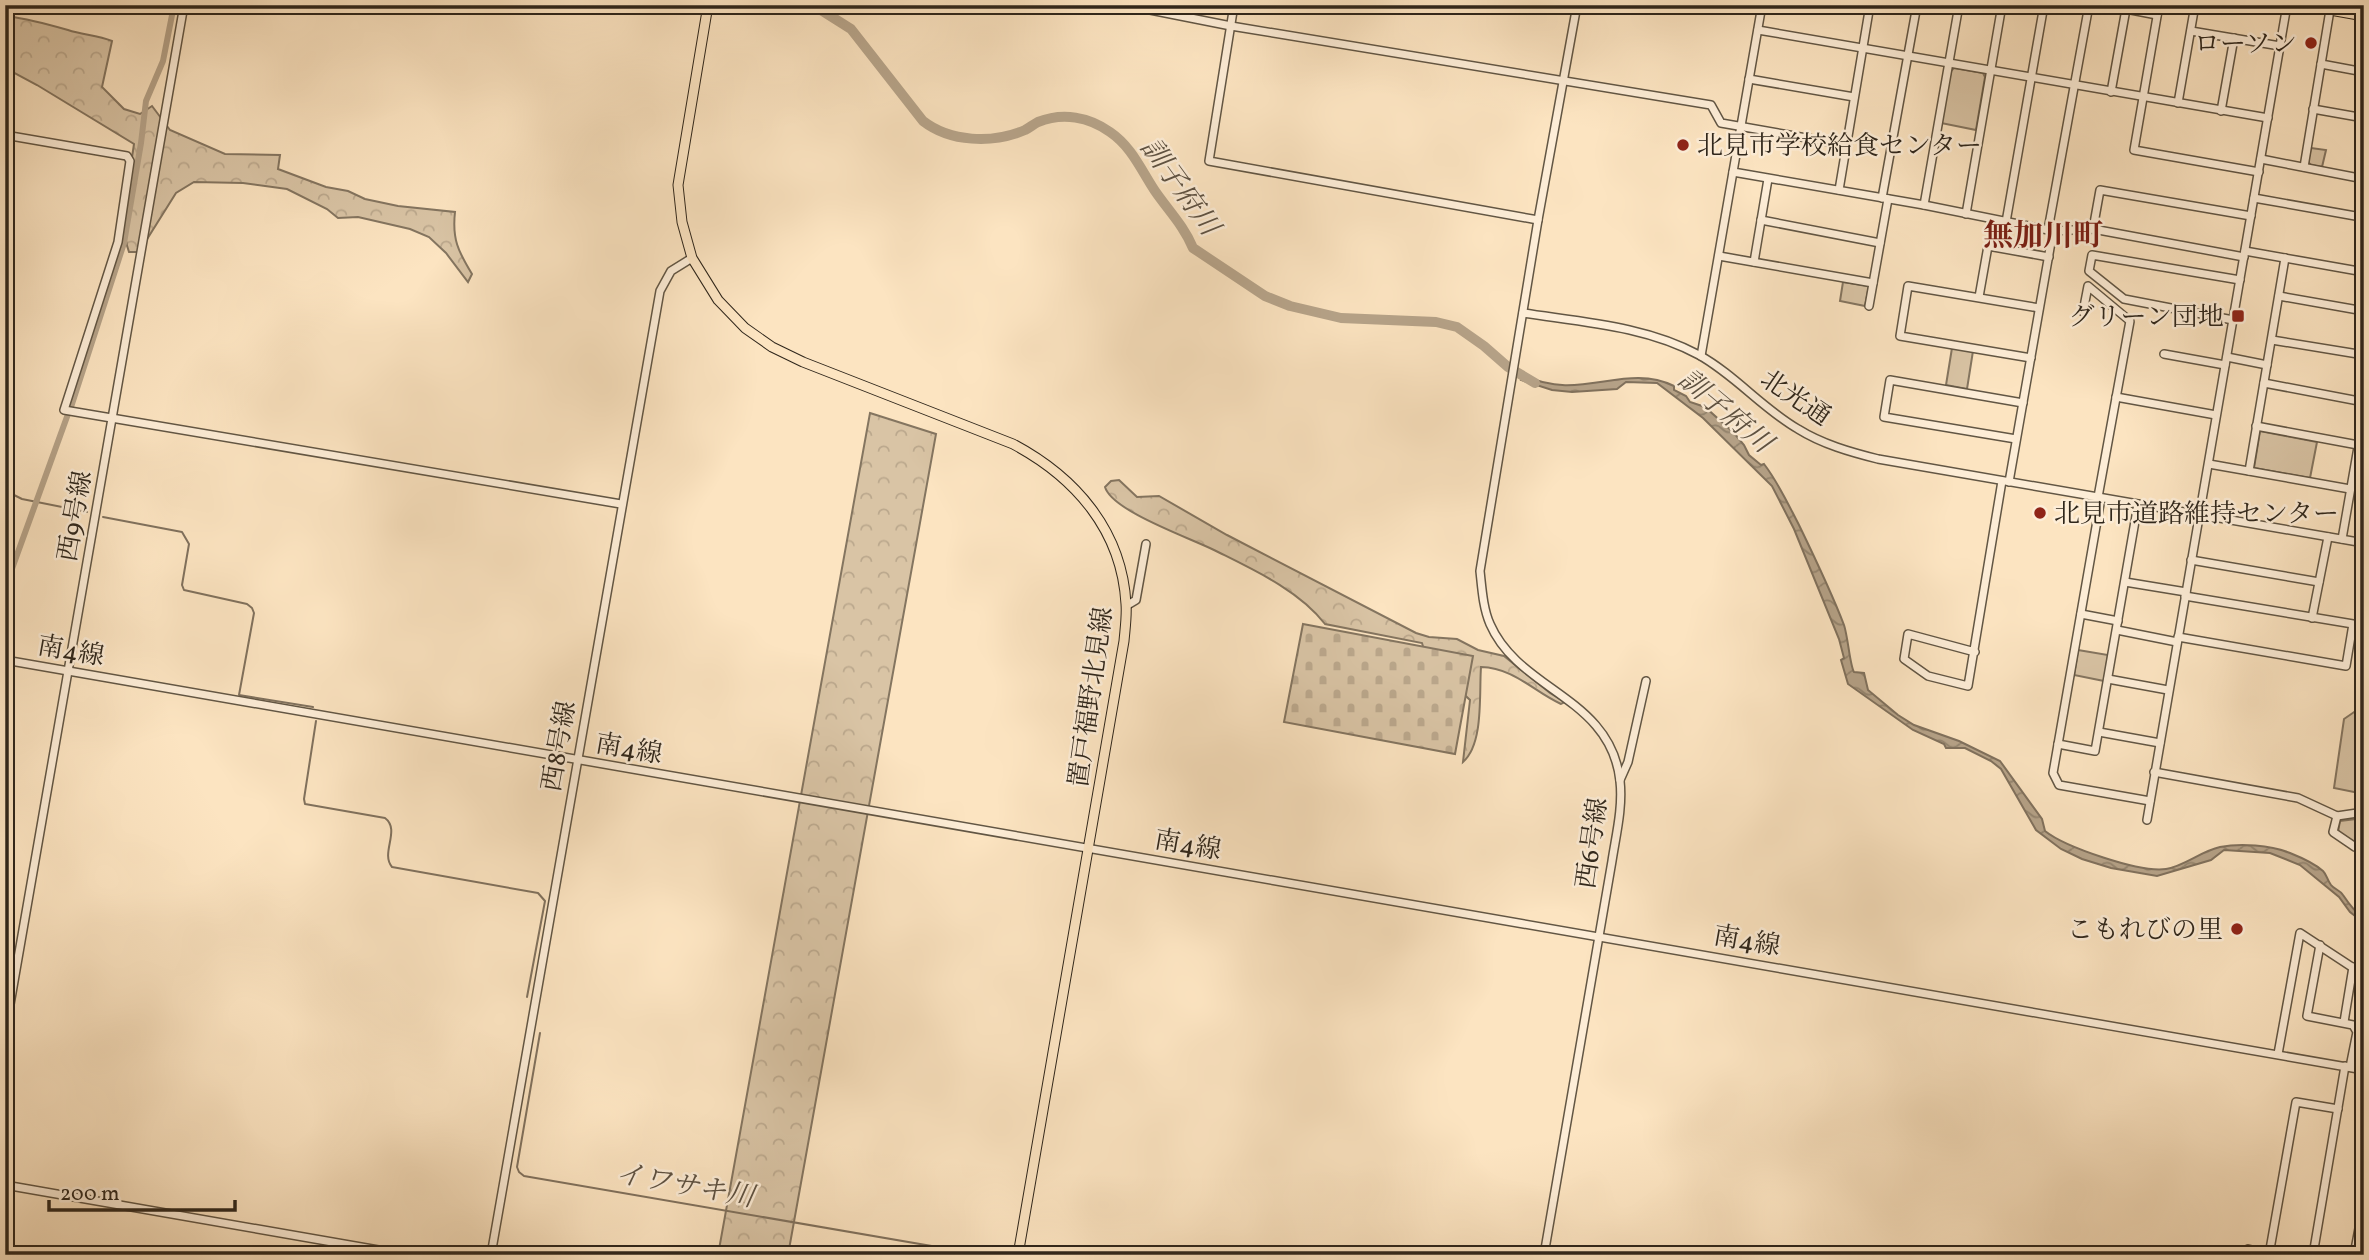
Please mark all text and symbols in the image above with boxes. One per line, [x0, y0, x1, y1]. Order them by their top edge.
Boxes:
place label: ローソン [2194, 27, 2297, 63]
marker: ローソン [2303, 35, 2319, 51]
place label: 北見市学校給食センター [1697, 129, 1982, 165]
water label: 訓子府川 [1130, 131, 1229, 247]
marker: 北見市学校給食センター [1675, 137, 1691, 153]
district label: 無加川町 [1983, 216, 2103, 258]
place label: グリーン団地 [2069, 300, 2224, 336]
marker: グリーン団地 [2230, 308, 2246, 324]
water label: 訓子府川 [1669, 361, 1782, 465]
street label: 北光通 [1752, 362, 1837, 435]
street label: 西9号線 [50, 468, 102, 565]
place label: 北見市道路維持センター [2054, 497, 2339, 533]
marker: 北見市道路維持センター [2032, 505, 2048, 521]
street label: 置戸福野北見線 [1061, 605, 1122, 790]
street label: 南4線 [34, 628, 107, 676]
street label: 西8号線 [534, 698, 586, 794]
street label: 南4線 [592, 726, 665, 774]
street label: 西6号線 [1569, 796, 1617, 891]
street label: 南4線 [1151, 822, 1224, 870]
place label: こもれびの里 [2067, 913, 2223, 949]
street label: 南4線 [1710, 918, 1783, 966]
marker: こもれびの里 [2229, 921, 2245, 937]
water label: イワサキ川 [612, 1155, 760, 1218]
scale bar [49, 1169, 234, 1213]
text: 200 m [60, 1180, 120, 1209]

